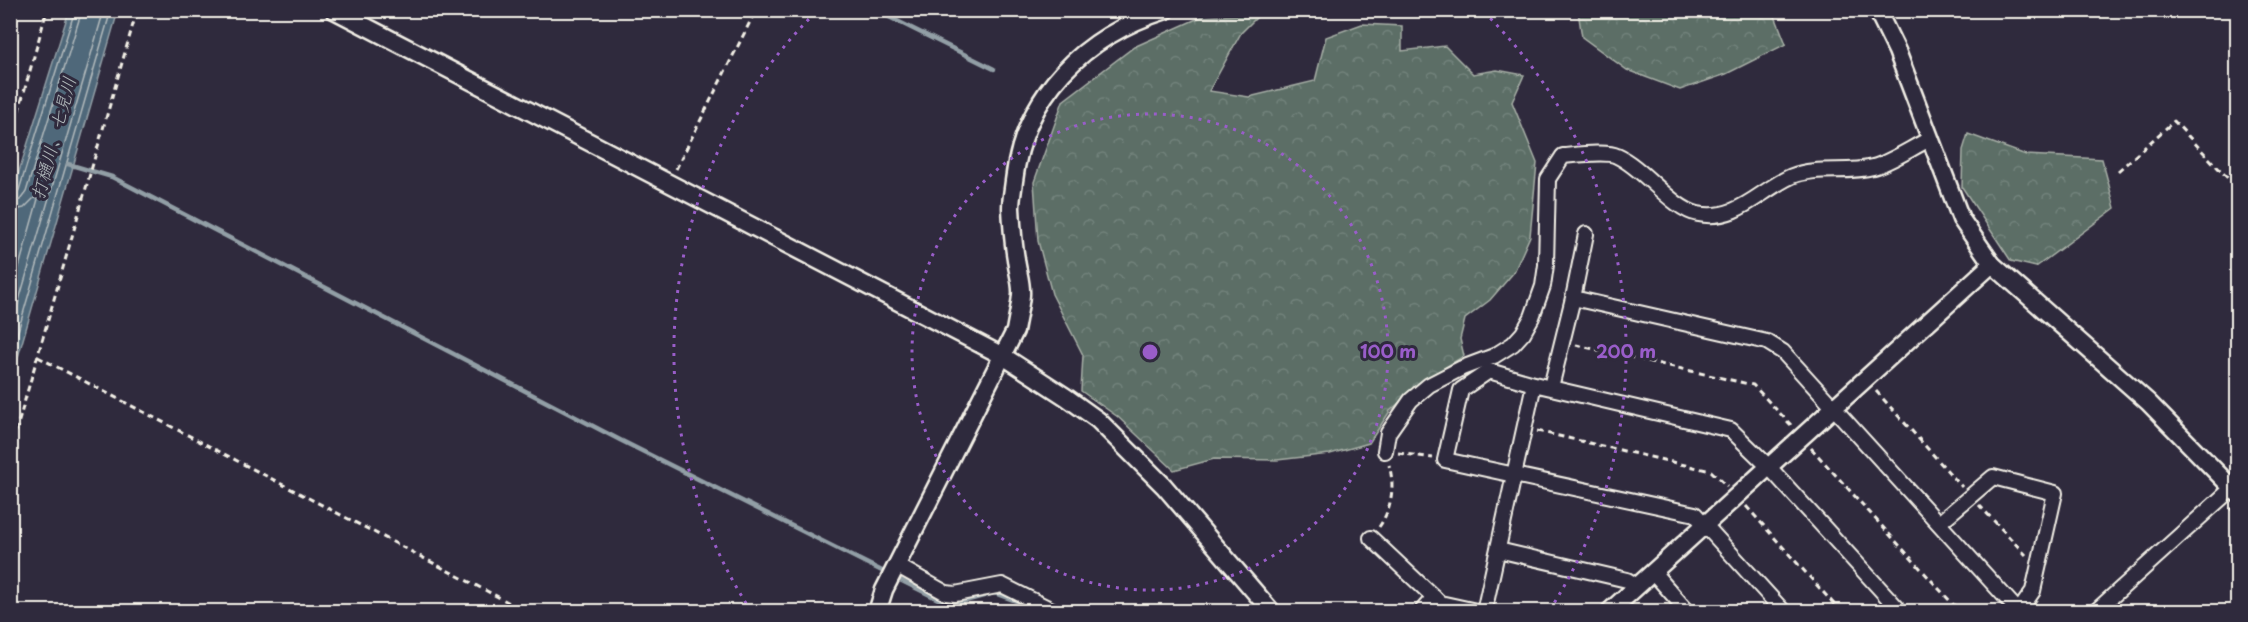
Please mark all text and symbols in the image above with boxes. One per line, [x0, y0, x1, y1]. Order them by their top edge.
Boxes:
water label: 打樋川、七見川 [23, 73, 82, 202]
text: 100 m [1360, 337, 1416, 364]
text: 200 m [1596, 337, 1656, 364]
centre of rings [1140, 342, 1160, 362]

